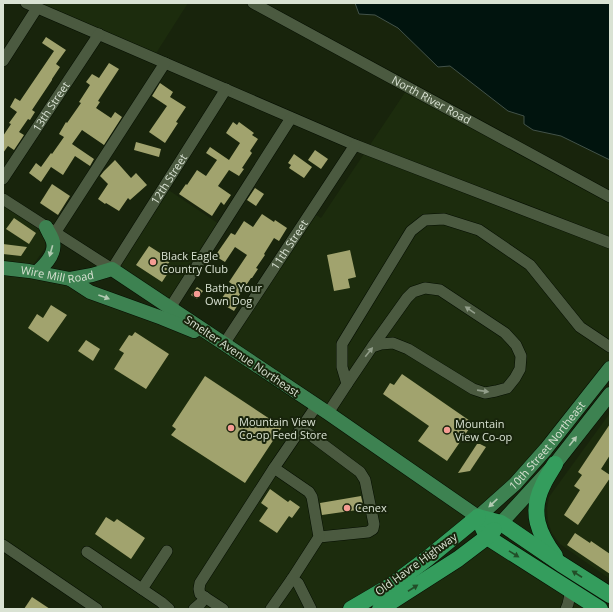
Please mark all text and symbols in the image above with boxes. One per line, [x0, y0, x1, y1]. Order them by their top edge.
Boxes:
street label: North River Road [389, 72, 474, 127]
street label: 13th Street [29, 78, 73, 134]
street label: 12th Street [147, 151, 190, 207]
street label: 11th Street [267, 216, 311, 272]
one-way arrow [48, 246, 54, 258]
place label: Black Eagle Country Club [161, 248, 228, 276]
marker: Black Eagle Country Club [148, 257, 158, 267]
street label: Wire Mill Road [20, 262, 95, 286]
place label: Bathe Your Own Dog [205, 280, 262, 308]
marker: Bathe Your Own Dog [192, 289, 202, 299]
one-way arrow [99, 294, 111, 300]
one-way arrow [465, 306, 476, 314]
street label: Smelter Avenue Northeast [182, 312, 303, 400]
one-way arrow [365, 346, 373, 357]
one-way arrow [477, 388, 489, 394]
street label: 10th Street Northeast [506, 398, 588, 493]
place label: Mountain View Co-op Feed Store [239, 414, 327, 442]
place label: Mountain View Co-op [455, 416, 513, 444]
marker: Mountain View Co-op Feed Store [226, 423, 236, 433]
marker: Mountain View Co-op [442, 425, 452, 435]
one-way arrow [568, 436, 577, 447]
one-way arrow [488, 499, 498, 508]
place label: Cenex [355, 500, 387, 515]
marker: Cenex [342, 503, 352, 513]
street label: Old Havre Highway [372, 528, 460, 598]
one-way arrow [508, 550, 519, 557]
one-way arrow [571, 571, 583, 578]
one-way arrow [408, 584, 419, 592]

